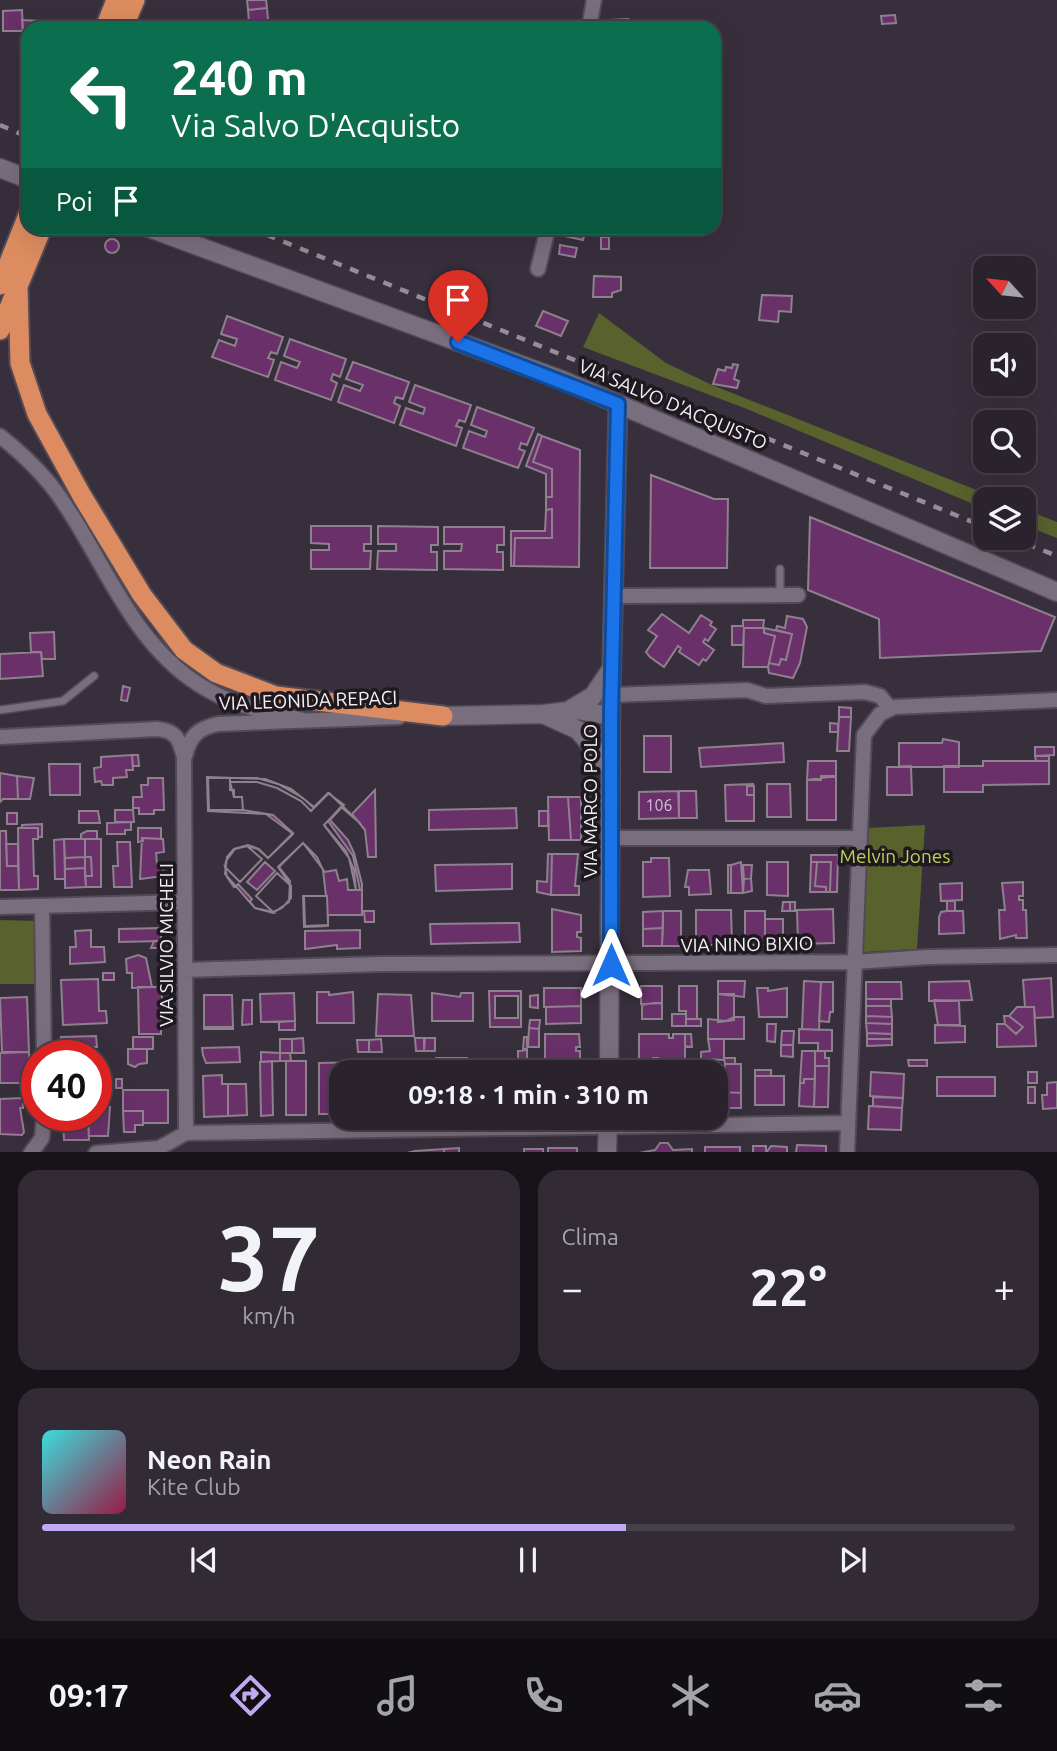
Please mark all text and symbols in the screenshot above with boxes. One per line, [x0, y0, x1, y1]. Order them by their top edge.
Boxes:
icon: left [56, 49, 147, 140]
text: 240 m [171, 49, 308, 104]
text: Via Salvo D'Acquisto [171, 107, 460, 143]
icon: arrive [107, 182, 145, 220]
text: Poi [56, 187, 93, 216]
north arrow [973, 256, 1036, 318]
map controls [973, 256, 1036, 550]
pin [428, 270, 488, 342]
icon: arrive [439, 281, 477, 319]
button: sound [973, 333, 1036, 396]
street label: VIA SALVO D'ACQUISTO [576, 354, 770, 454]
button: search [973, 410, 1036, 473]
button: layers [973, 487, 1036, 550]
street label: VIA LEONIDA REPACI [218, 686, 398, 714]
street label: VIA MARCO POLO [579, 724, 601, 878]
house number: 106 [645, 796, 673, 814]
park label: Melvin Jones [839, 845, 951, 867]
street label: VIA SILVIO MICHELI [155, 863, 177, 1027]
position arrow [574, 928, 648, 1002]
street label: VIA NINO BIXIO [680, 932, 814, 956]
speed limit sign: 40 [21, 1040, 112, 1131]
text: 09:18 · 1 min · 310 m [408, 1080, 649, 1109]
text: 37 [217, 1206, 320, 1308]
text: Clima [562, 1224, 619, 1249]
text: 22° [750, 1258, 827, 1316]
text: − [562, 1267, 583, 1309]
text: + [994, 1267, 1015, 1309]
text: km/h [242, 1303, 295, 1328]
text: Neon Rain [147, 1445, 272, 1474]
text: Kite Club [147, 1474, 241, 1499]
icon: previous [185, 1541, 223, 1579]
icon: pause [509, 1541, 547, 1579]
icon: next [834, 1541, 872, 1579]
icon: directions [226, 1671, 275, 1720]
icon: music [373, 1671, 422, 1720]
icon: phone [519, 1671, 568, 1720]
icon: climate [666, 1671, 715, 1720]
icon: car [813, 1671, 862, 1720]
icon: filters [959, 1671, 1008, 1720]
text: 09:17 [49, 1677, 129, 1713]

